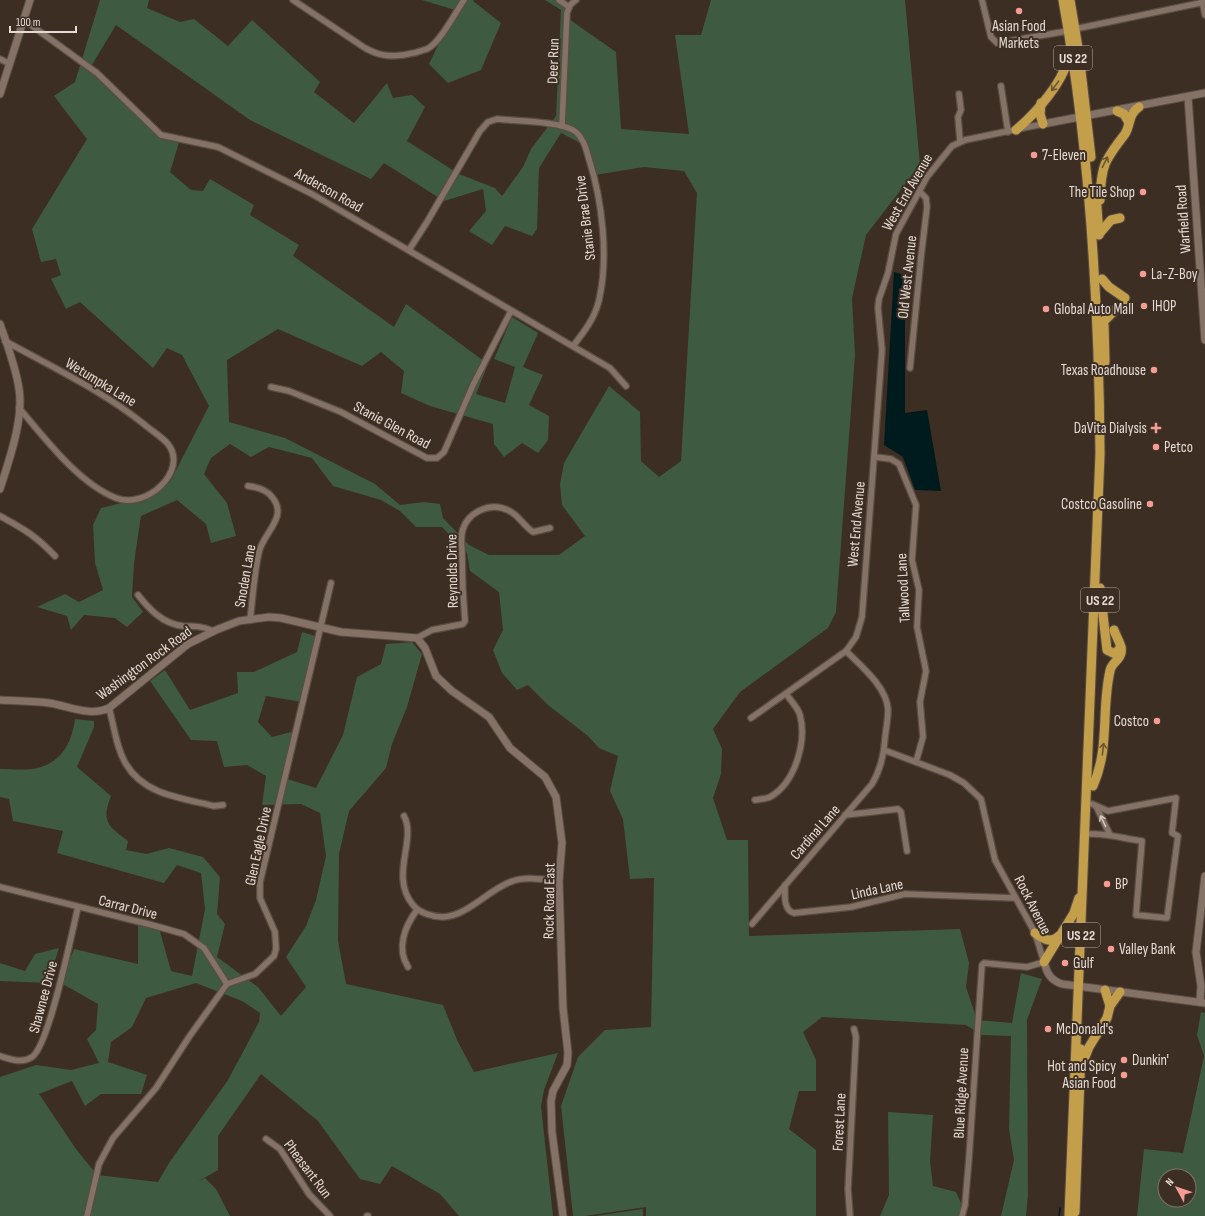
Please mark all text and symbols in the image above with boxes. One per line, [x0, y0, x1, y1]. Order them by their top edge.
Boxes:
marker: Asian Food Markets [1014, 6, 1024, 16]
scale bar [10, 8, 76, 34]
text: 100 m [16, 15, 41, 30]
place label: Asian Food Markets [991, 17, 1046, 53]
street label: Deer Run [543, 38, 564, 84]
road number: US 22 [1054, 46, 1092, 70]
one-way arrow [1050, 80, 1059, 91]
place label: 7-Eleven [1042, 146, 1086, 165]
street label: West End Avenue [878, 150, 937, 234]
marker: 7-Eleven [1029, 150, 1039, 160]
one-way arrow [1102, 156, 1110, 168]
street label: Anderson Road [291, 163, 366, 217]
street label: Stanie Brae Drive [571, 174, 600, 262]
place label: The Tile Shop [1069, 183, 1135, 202]
street label: Warfield Road [1172, 184, 1195, 254]
marker: The Tile Shop [1138, 187, 1148, 197]
street label: Old West Avenue [894, 235, 921, 320]
place label: La-Z-Boy [1151, 265, 1198, 284]
marker: La-Z-Boy [1138, 269, 1148, 279]
place label: IHOP [1152, 297, 1176, 316]
place label: Global Auto Mall [1054, 300, 1134, 319]
marker: IHOP [1139, 301, 1149, 311]
marker: Global Auto Mall [1041, 304, 1051, 314]
street label: Wetumpka Lane [62, 354, 140, 411]
place label: Texas Roadhouse [1061, 361, 1146, 380]
marker: Texas Roadhouse [1149, 365, 1159, 375]
street label: Stanie Glen Road [350, 397, 434, 454]
place label: DaVita Dialysis [1074, 419, 1147, 438]
marker: DaVita Dialysis [1150, 422, 1162, 434]
place label: Petco [1164, 438, 1193, 457]
marker: Petco [1151, 442, 1161, 452]
street label: West End Avenue [843, 480, 870, 568]
place label: Costco Gasoline [1061, 495, 1142, 514]
marker: Costco Gasoline [1145, 499, 1155, 509]
street label: Reynolds Drive [442, 534, 463, 608]
street label: Snoden Lane [231, 543, 260, 609]
street label: Tallwood Lane [892, 553, 915, 623]
road number: US 22 [1081, 588, 1119, 612]
street label: Washington Rock Road [93, 622, 196, 704]
place label: Costco [1114, 712, 1149, 731]
marker: Costco [1152, 716, 1162, 726]
one-way arrow [1099, 743, 1107, 756]
street label: Cardinal Lane [786, 801, 845, 864]
street label: Glen Eagle Drive [241, 805, 276, 887]
one-way arrow [1099, 815, 1106, 827]
street label: Rock Road East [539, 862, 560, 939]
street label: Rock Avenue [1010, 873, 1055, 938]
street label: Linda Lane [849, 875, 905, 904]
place label: BP [1115, 875, 1128, 894]
marker: BP [1102, 879, 1112, 889]
street label: Carrar Drive [97, 891, 159, 924]
road number: US 22 [1062, 923, 1100, 947]
place label: Valley Bank [1119, 940, 1176, 959]
marker: Valley Bank [1106, 944, 1116, 954]
place label: Gulf [1073, 954, 1095, 973]
marker: Gulf [1060, 958, 1070, 968]
street label: Shawnee Drive [25, 959, 62, 1035]
place label: McDonald's [1056, 1020, 1114, 1039]
marker: McDonald's [1043, 1024, 1053, 1034]
street label: Blue Ridge Avenue [950, 1047, 973, 1139]
place label: Dunkin' [1132, 1051, 1169, 1070]
marker: Dunkin' [1119, 1055, 1129, 1065]
place label: Hot and Spicy Asian Food [1047, 1057, 1116, 1093]
marker: Hot and Spicy Asian Food [1119, 1070, 1129, 1080]
street label: Forest Lane [828, 1093, 851, 1151]
street label: Pheasant Run [279, 1136, 336, 1202]
north arrow [1157, 1168, 1197, 1208]
text: N [1163, 1175, 1177, 1188]

